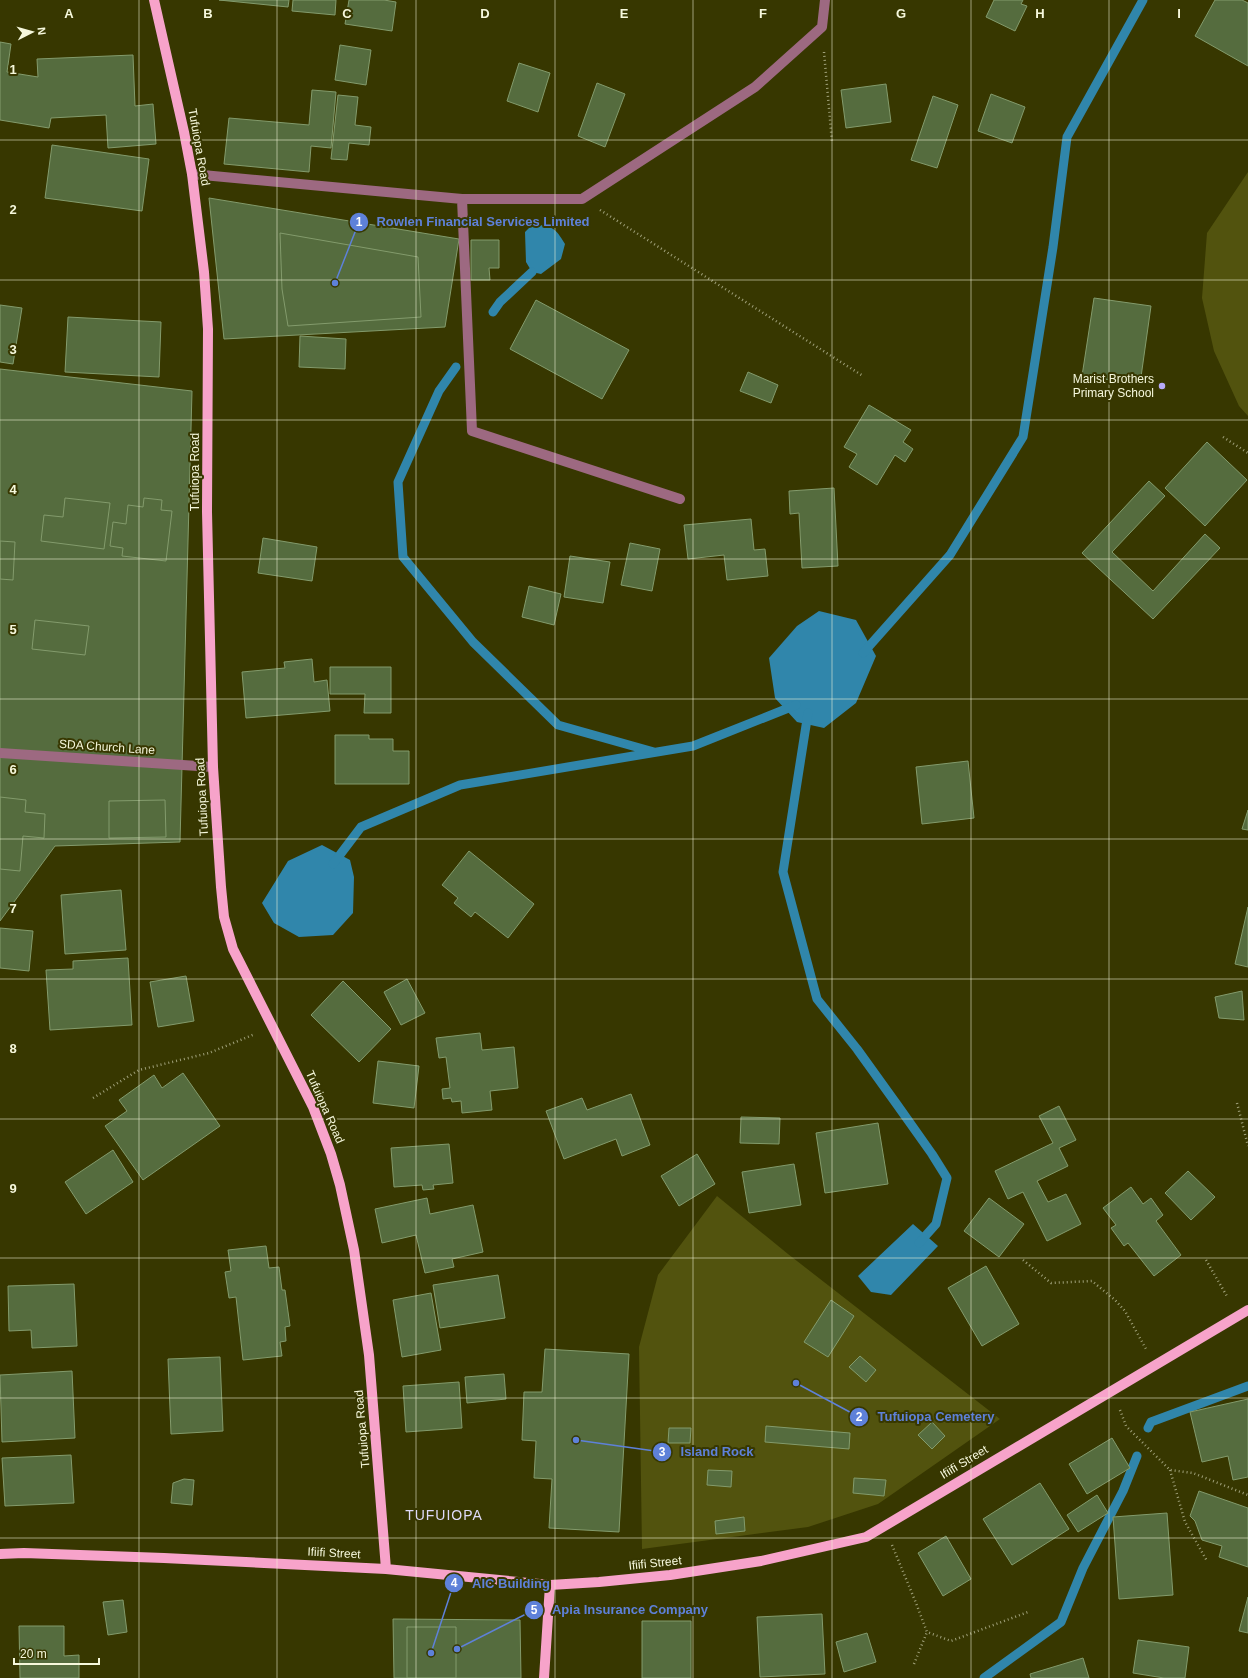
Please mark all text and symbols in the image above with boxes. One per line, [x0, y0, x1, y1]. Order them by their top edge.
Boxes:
text: A [64, 6, 74, 21]
text: B [203, 6, 213, 21]
text: C [342, 6, 352, 21]
text: D [480, 6, 490, 21]
text: E [620, 6, 629, 21]
text: F [759, 6, 767, 21]
text: G [896, 6, 906, 21]
text: H [1035, 6, 1045, 21]
text: I [1177, 6, 1181, 21]
north arrow [12, 12, 52, 52]
text: N [36, 26, 48, 36]
text: 1 [9, 62, 17, 77]
street label: Tufuiopa Road [185, 107, 213, 187]
text: 2 [9, 202, 17, 217]
callout: Rowlen Financial Services Limited [349, 209, 598, 234]
text: Rowlen Financial Services Limited [376, 214, 590, 229]
text: 1 [356, 215, 363, 229]
text: 3 [9, 342, 17, 357]
place label: Marist Brothers Primary School [1073, 372, 1154, 400]
marker: Marist Brothers Primary School [1157, 381, 1167, 391]
street label: Tufuiopa Road [188, 433, 202, 511]
text: 4 [9, 482, 17, 497]
text: 5 [9, 622, 17, 637]
street label: SDA Church Lane [59, 737, 156, 757]
street label: Tufuiopa Road [193, 758, 211, 836]
text: 6 [9, 762, 17, 777]
text: 7 [9, 901, 17, 916]
text: 8 [9, 1041, 17, 1056]
street label: Tufuiopa Road [303, 1068, 347, 1146]
text: 9 [9, 1181, 17, 1196]
street label: Tufuiopa Road [352, 1389, 372, 1469]
callout: Tufuiopa Cemetery [849, 1404, 1002, 1429]
text: Tufuiopa Cemetery [878, 1409, 995, 1424]
text: 2 [856, 1410, 863, 1424]
callout: Island Rock [652, 1439, 761, 1464]
street label: Ifiifi Street [938, 1442, 991, 1482]
text: Island Rock [681, 1444, 754, 1459]
text: 3 [659, 1445, 666, 1459]
district label: TUFUIOPA [405, 1507, 483, 1523]
street label: Ifiifi Street [307, 1545, 362, 1561]
street label: Ifiifi Street [628, 1553, 683, 1573]
callout: AIC Building [444, 1571, 558, 1596]
text: 4 [451, 1576, 458, 1590]
text: AIC Building [472, 1576, 550, 1591]
callout: Apia Insurance Company [524, 1597, 716, 1622]
text: Apia Insurance Company [552, 1602, 709, 1617]
text: 5 [531, 1603, 538, 1617]
scale bar [14, 1640, 99, 1666]
text: 20 m [20, 1647, 47, 1661]

